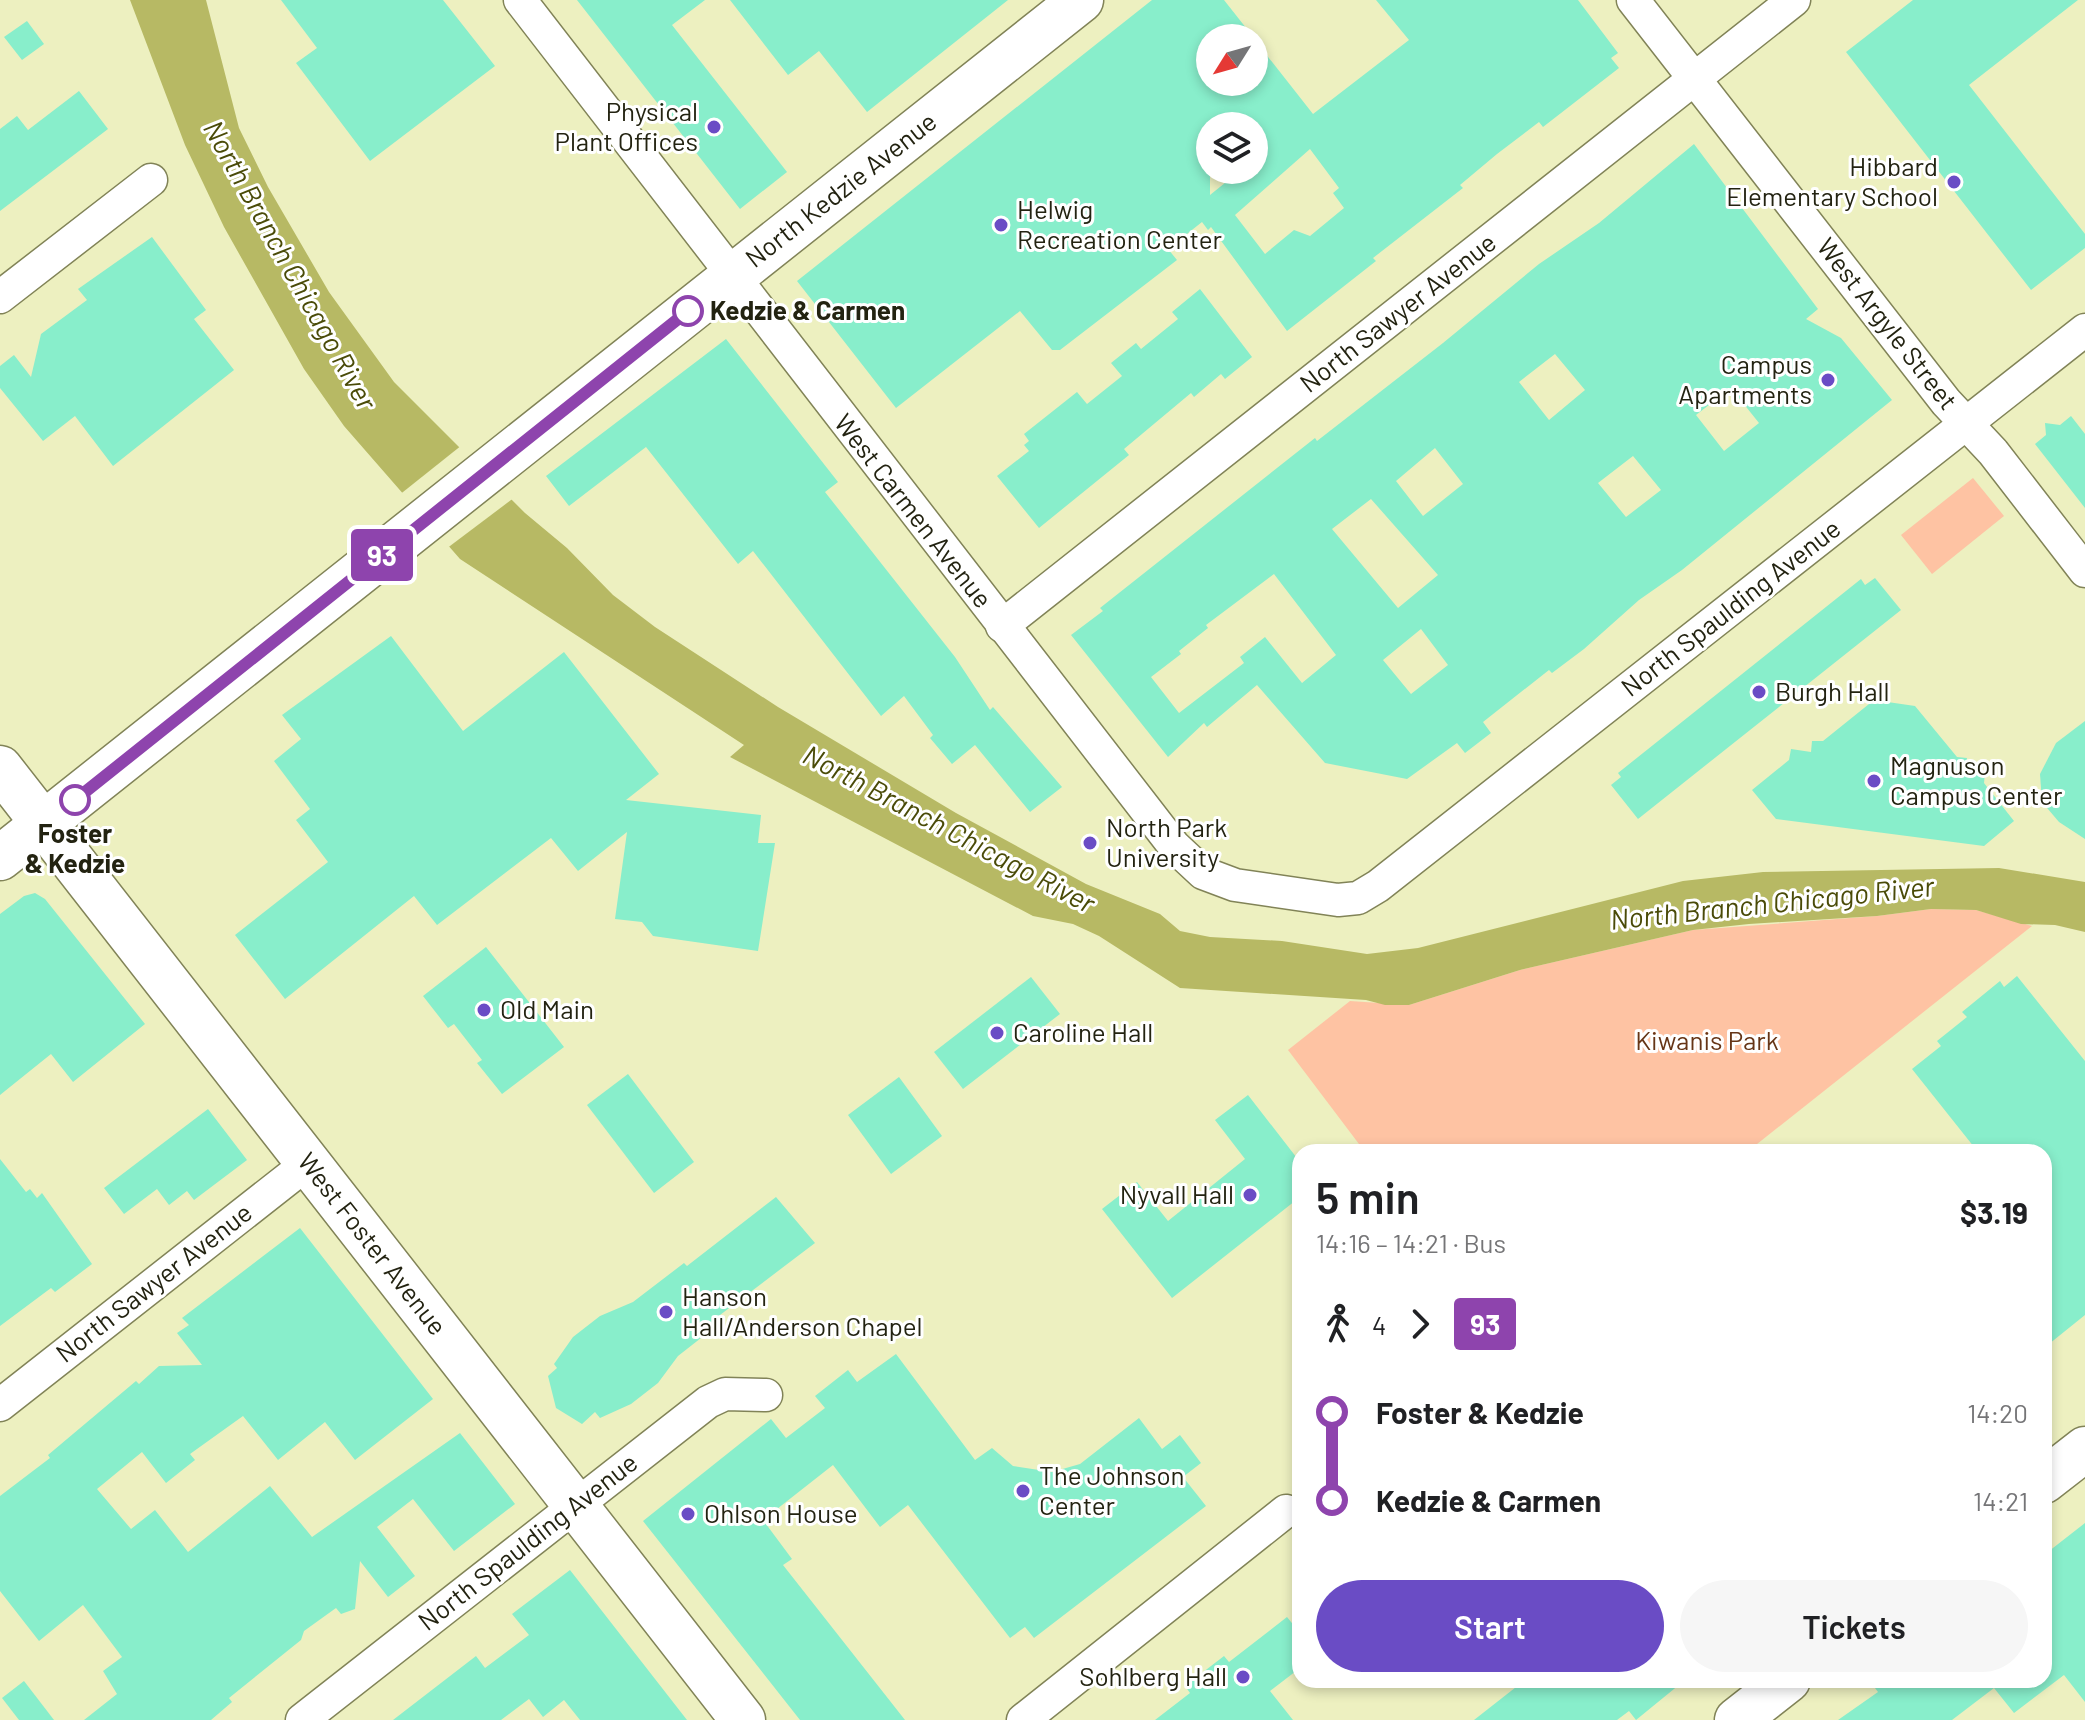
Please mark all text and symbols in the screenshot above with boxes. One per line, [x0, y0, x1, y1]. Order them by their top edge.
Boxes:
north arrow [1196, 24, 1268, 96]
map controls [1196, 24, 1268, 184]
place label: Physical Plant Offices [555, 95, 698, 156]
street label: North Kedzie Avenue [738, 105, 942, 273]
button: layers [1196, 112, 1268, 184]
water label: North Branch Chicago River [197, 114, 385, 416]
marker: Physical Plant Offices [705, 118, 723, 136]
place label: Hibbard Elementary School [1726, 150, 1938, 211]
marker: Hibbard Elementary School [1945, 173, 1963, 191]
place label: Helwig Recreation Center [1017, 193, 1222, 254]
marker: Helwig Recreation Center [992, 216, 1010, 234]
street label: North Sawyer Avenue [1293, 226, 1501, 398]
street label: West Argyle Street [1812, 231, 1965, 415]
place label: Kedzie & Carmen [710, 294, 905, 325]
marker: Kedzie & Carmen [673, 296, 703, 326]
place label: Campus Apartments [1678, 348, 1812, 409]
marker: Campus Apartments [1819, 371, 1837, 389]
street label: West Carmen Avenue [829, 407, 1000, 613]
street label: North Spaulding Avenue [1614, 512, 1846, 702]
line badge: 93 [346, 529, 418, 581]
text: 93 [367, 538, 397, 572]
place label: Burgh Hall [1775, 675, 1889, 706]
marker: Burgh Hall [1750, 683, 1768, 701]
water label: North Branch Chicago River [798, 737, 1102, 920]
place label: Magnuson Campus Center [1890, 749, 2063, 810]
marker: Magnuson Campus Center [1865, 772, 1883, 790]
marker: Foster & Kedzie [60, 785, 90, 815]
place label: North Park University [1106, 811, 1227, 872]
place label: Foster & Kedzie [25, 817, 125, 878]
marker: North Park University [1081, 834, 1099, 852]
water label: North Branch Chicago River [1608, 868, 1937, 936]
place label: Old Main [500, 993, 594, 1024]
marker: Old Main [475, 1001, 493, 1019]
place label: Caroline Hall [1013, 1016, 1153, 1047]
marker: Caroline Hall [988, 1024, 1006, 1042]
park label: Kiwanis Park [1635, 1024, 1779, 1055]
street label: West Foster Avenue [292, 1146, 454, 1340]
text: 5 min [1316, 1170, 1420, 1223]
place label: Nyvall Hall [1120, 1178, 1234, 1209]
marker: Nyvall Hall [1241, 1186, 1259, 1204]
text: $3.19 [1960, 1194, 2028, 1230]
street label: North Sawyer Avenue [49, 1196, 257, 1368]
text: 14:16 – 14:21 · Bus [1316, 1227, 1506, 1258]
place label: Hanson Hall/Anderson Chapel [682, 1280, 923, 1341]
icon: walk [1316, 1302, 1360, 1346]
icon: forward [1398, 1302, 1442, 1346]
marker: Hanson Hall/Anderson Chapel [657, 1303, 675, 1321]
text: 93 [1470, 1307, 1500, 1341]
text: 4 [1372, 1309, 1386, 1340]
text: Foster & Kedzie [1376, 1394, 1584, 1430]
text: 14:20 [1967, 1397, 2028, 1428]
street label: North Spaulding Avenue [411, 1446, 643, 1636]
place label: The Johnson Center [1039, 1459, 1185, 1520]
marker: The Johnson Center [1014, 1482, 1032, 1500]
text: Kedzie & Carmen [1376, 1482, 1601, 1518]
text: 14:21 [1973, 1485, 2028, 1516]
place label: Ohlson House [704, 1497, 858, 1528]
marker: Ohlson House [679, 1505, 697, 1523]
button: Start [1316, 1580, 1664, 1672]
button: Tickets [1680, 1580, 2028, 1672]
place label: Sohlberg Hall [1079, 1660, 1227, 1691]
marker: Sohlberg Hall [1234, 1668, 1252, 1686]

